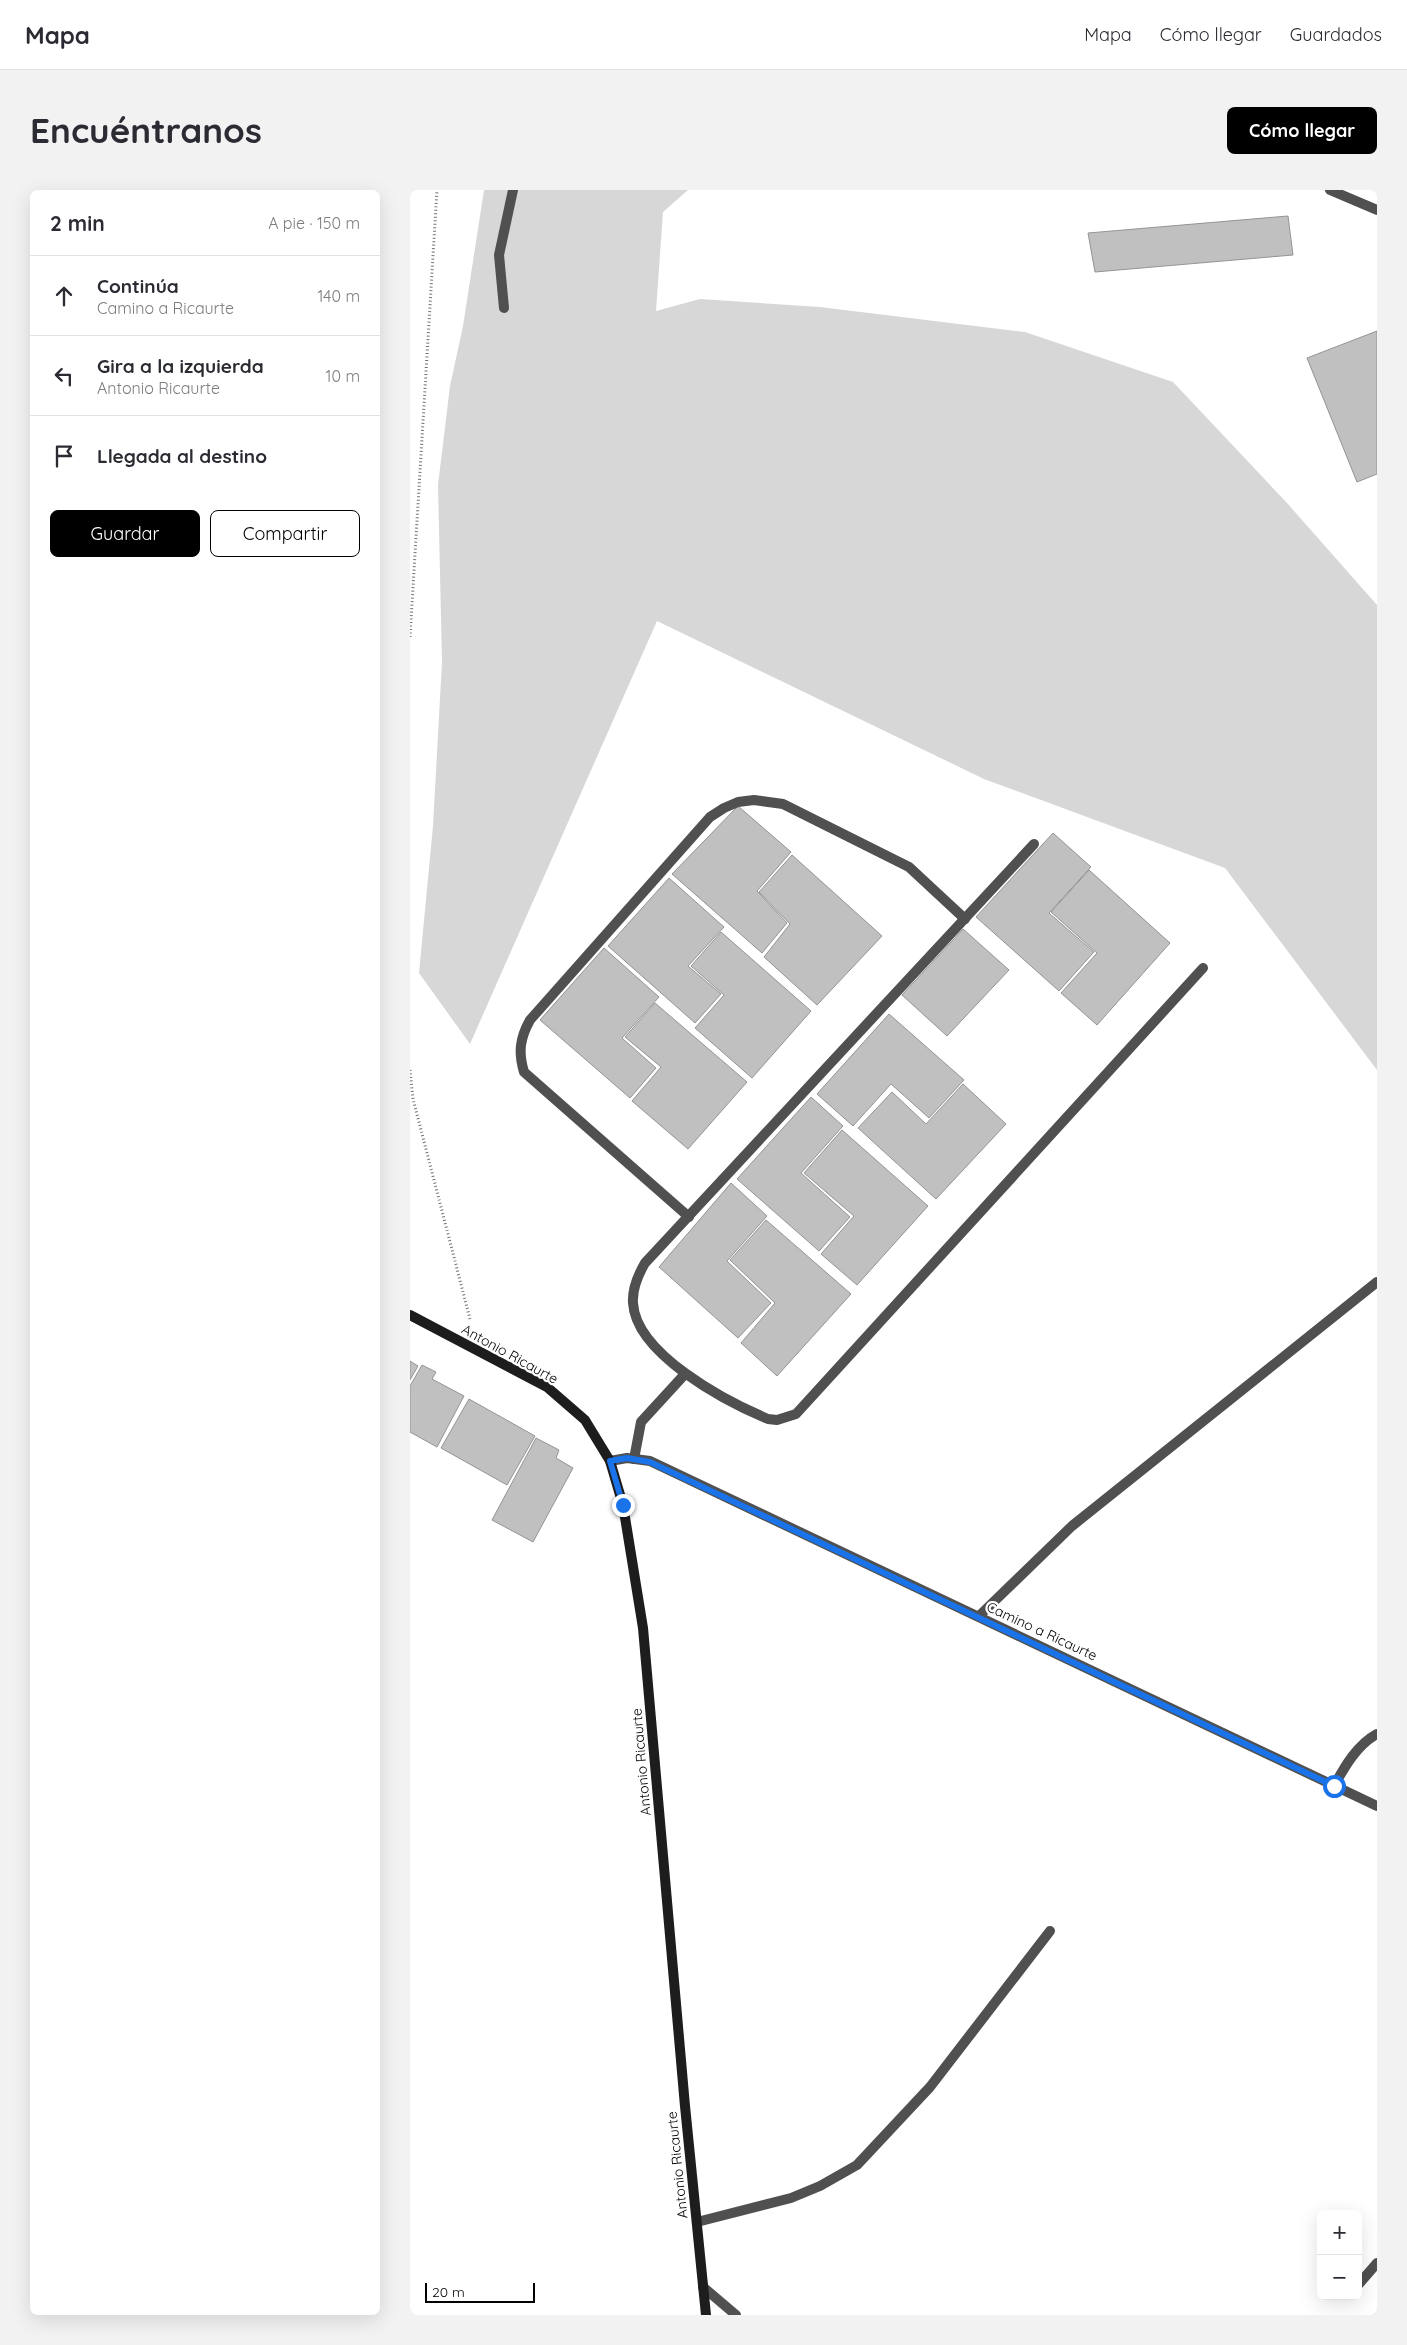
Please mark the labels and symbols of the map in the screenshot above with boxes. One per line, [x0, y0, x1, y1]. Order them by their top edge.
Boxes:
street label: Antonio Ricaurte [459, 1320, 561, 1388]
route end [612, 1494, 635, 1517]
street label: Camino a Ricaurte [984, 1597, 1100, 1665]
street label: Antonio Ricaurte [627, 1708, 655, 1816]
route start [1323, 1775, 1346, 1798]
street label: Antonio Ricaurte [662, 2110, 692, 2219]
scale bar [425, 2280, 535, 2303]

